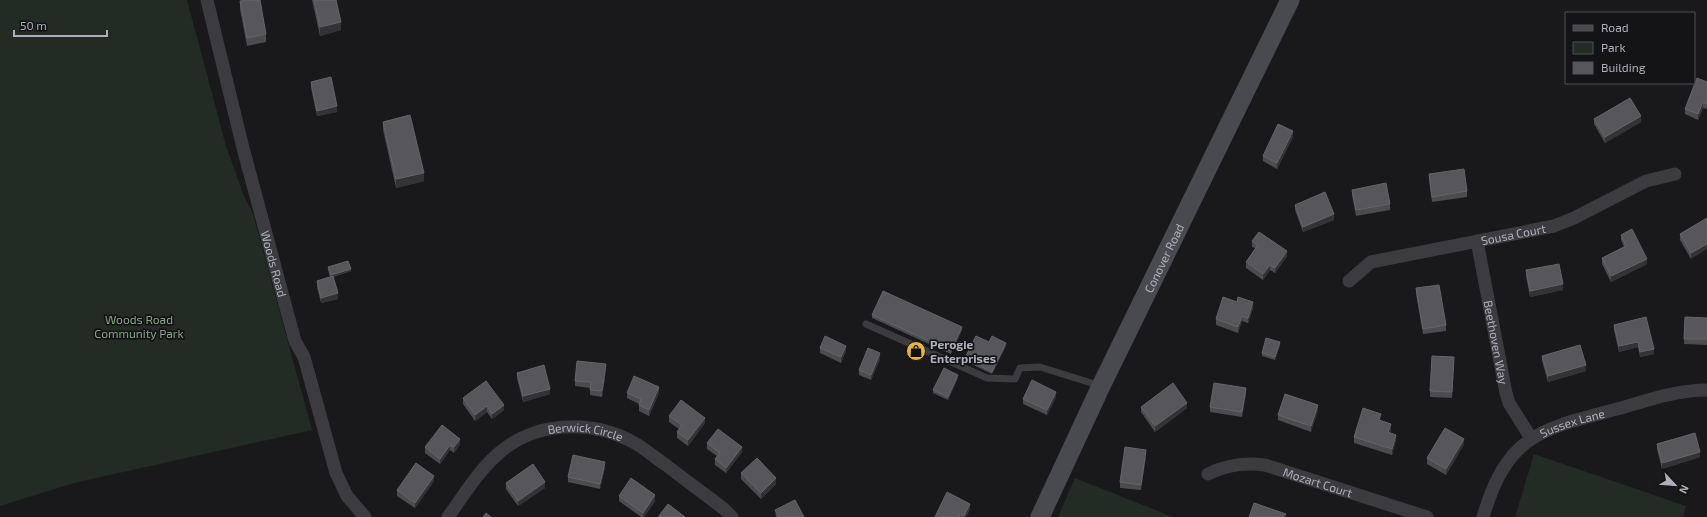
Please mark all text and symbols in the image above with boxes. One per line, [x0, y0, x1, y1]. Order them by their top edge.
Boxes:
scale bar [14, 12, 107, 38]
legend [1565, 12, 1695, 84]
text: 50 m [20, 18, 47, 32]
text: Road [1601, 20, 1629, 34]
text: Park [1601, 40, 1626, 54]
text: Building [1601, 60, 1646, 74]
street label: Conover Road [1141, 221, 1186, 295]
street label: Sousa Court [1480, 221, 1547, 247]
street label: Woods Road [259, 229, 290, 298]
street label: Beethoven Way [1481, 299, 1511, 386]
park label: Woods Road Community Park [94, 312, 184, 340]
place label: Perogie Enterprises [930, 337, 996, 365]
shop icon: Perogie Enterprises [905, 340, 927, 362]
street label: Sussex Lane [1537, 406, 1606, 440]
street label: Berwick Circle [546, 420, 625, 444]
street label: Mozart Court [1281, 464, 1355, 500]
north arrow [1655, 465, 1695, 505]
text: N [1677, 483, 1692, 496]

